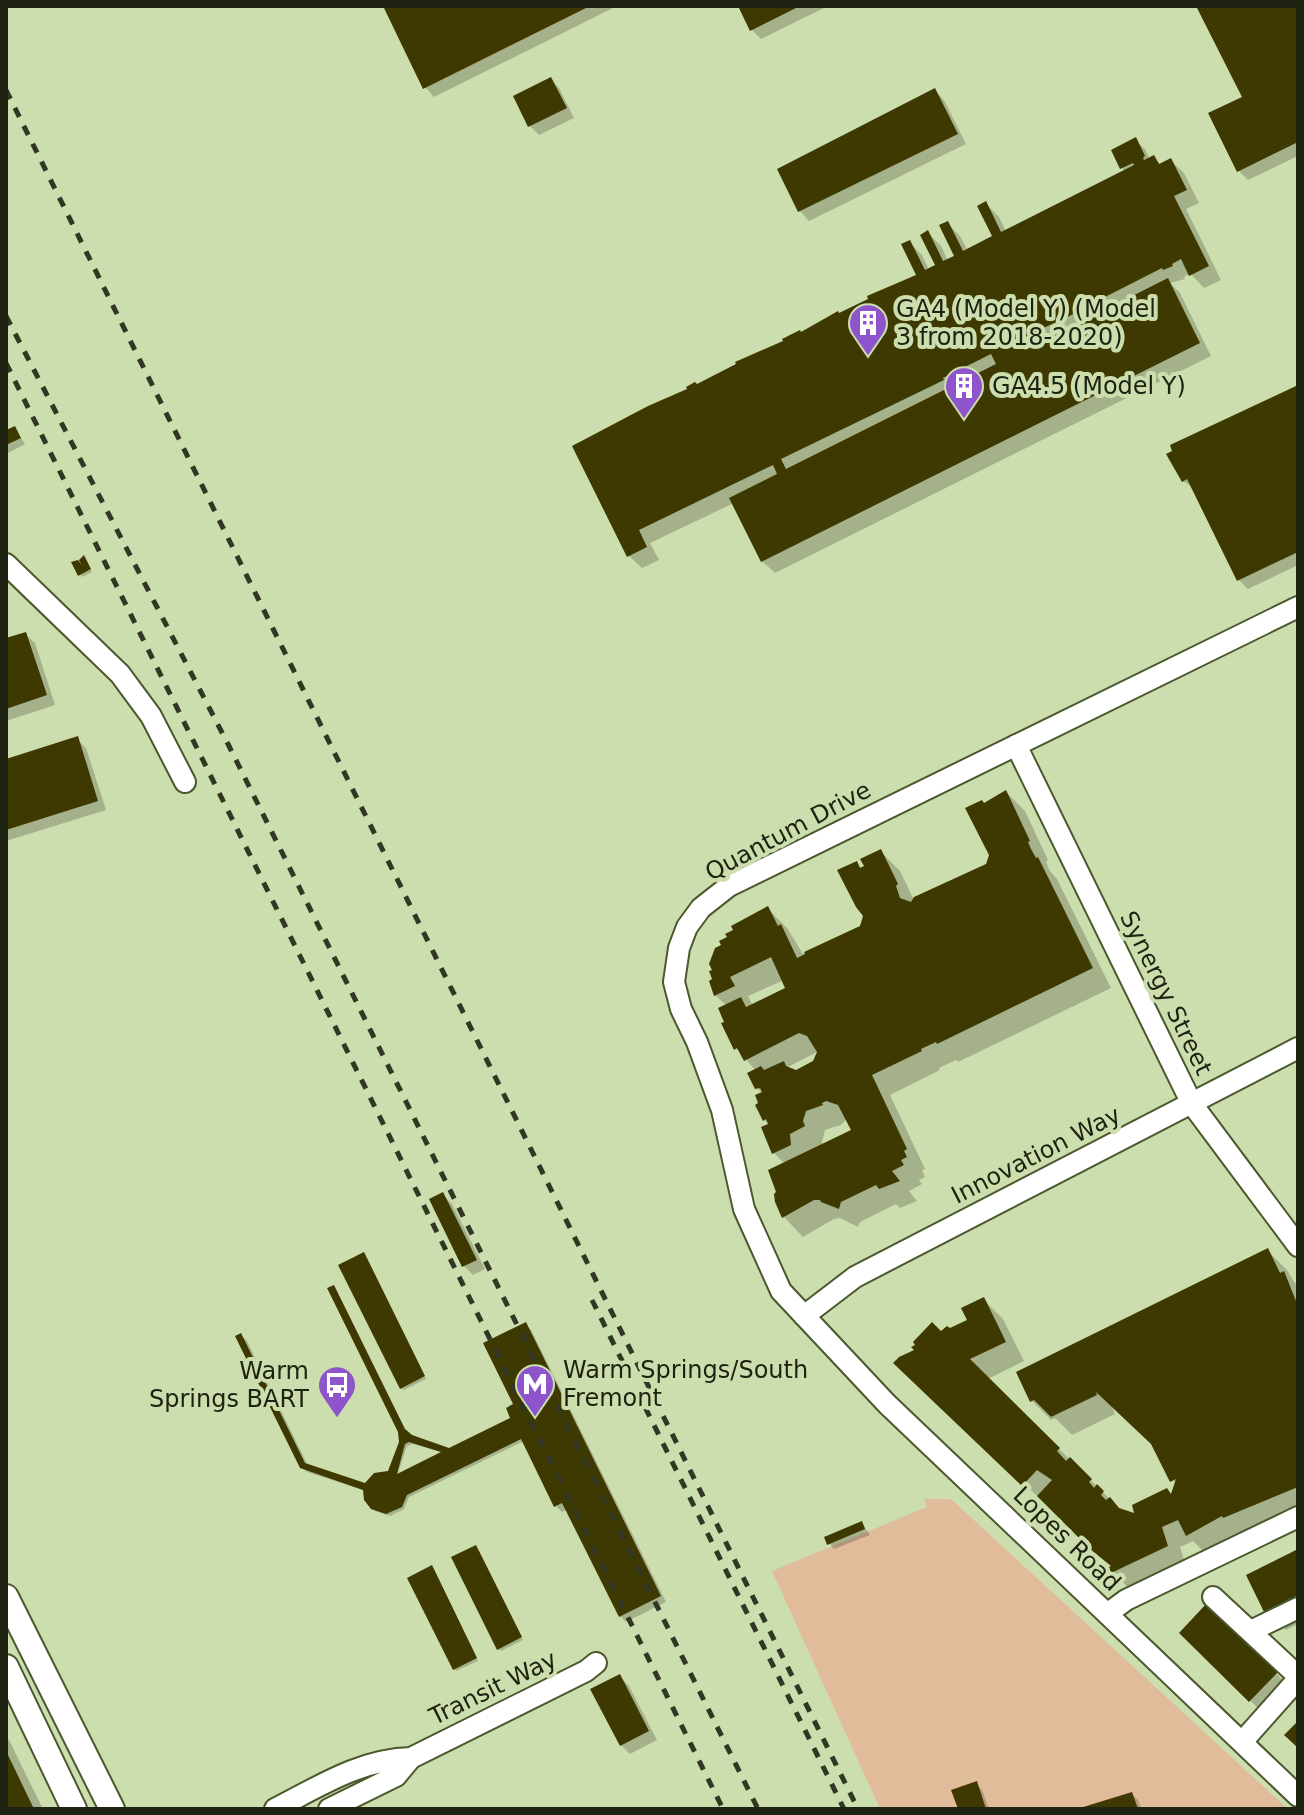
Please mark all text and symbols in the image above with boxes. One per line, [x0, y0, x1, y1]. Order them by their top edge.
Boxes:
place label: GA4 (Model Y) (Model 3 from 2018-2020) [896, 295, 1156, 351]
building icon: GA4 (Model Y) (Model 3 from 2018-2020) [847, 302, 889, 357]
building icon: GA4.5 (Model Y) [943, 365, 985, 420]
place label: GA4.5 (Model Y) [992, 372, 1186, 400]
street label: Quantum Drive [700, 776, 876, 886]
street label: Synergy Street [1114, 906, 1218, 1080]
street label: Innovation Way [947, 1100, 1125, 1210]
place label: Warm Springs/South Fremont [563, 1356, 808, 1412]
place label: Warm Springs BART [149, 1357, 309, 1413]
metro station icon: Warm Springs/South Fremont [514, 1363, 556, 1418]
bus stop icon: Warm Springs BART [316, 1364, 358, 1419]
street label: Lopes Road [1008, 1481, 1126, 1597]
street label: Transit Way [424, 1645, 561, 1731]

